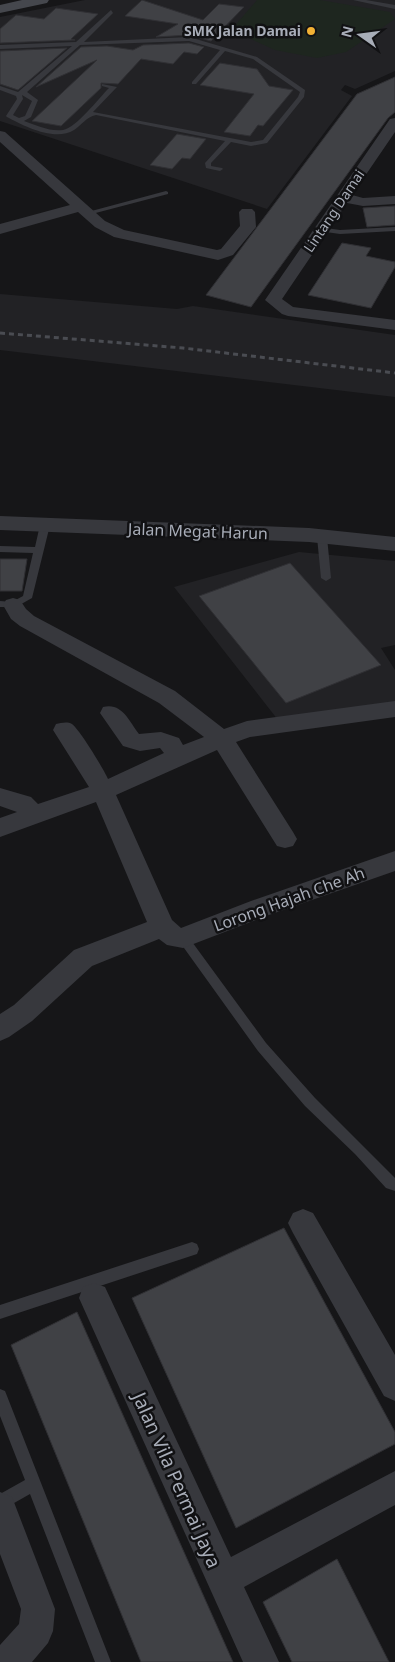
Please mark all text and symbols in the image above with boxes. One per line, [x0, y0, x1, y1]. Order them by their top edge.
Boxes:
north arrow [335, 10, 385, 60]
place label: SMK Jalan Damai [184, 21, 301, 40]
text: N [336, 24, 357, 40]
marker: SMK Jalan Damai [305, 25, 317, 37]
street label: Lintang Damai [299, 166, 368, 256]
street label: Jalan Megat Harun [126, 517, 268, 544]
street label: Lorong Hajah Che Ah [210, 861, 368, 937]
street label: Jalan Vila Permai Jaya [126, 1386, 227, 1572]

